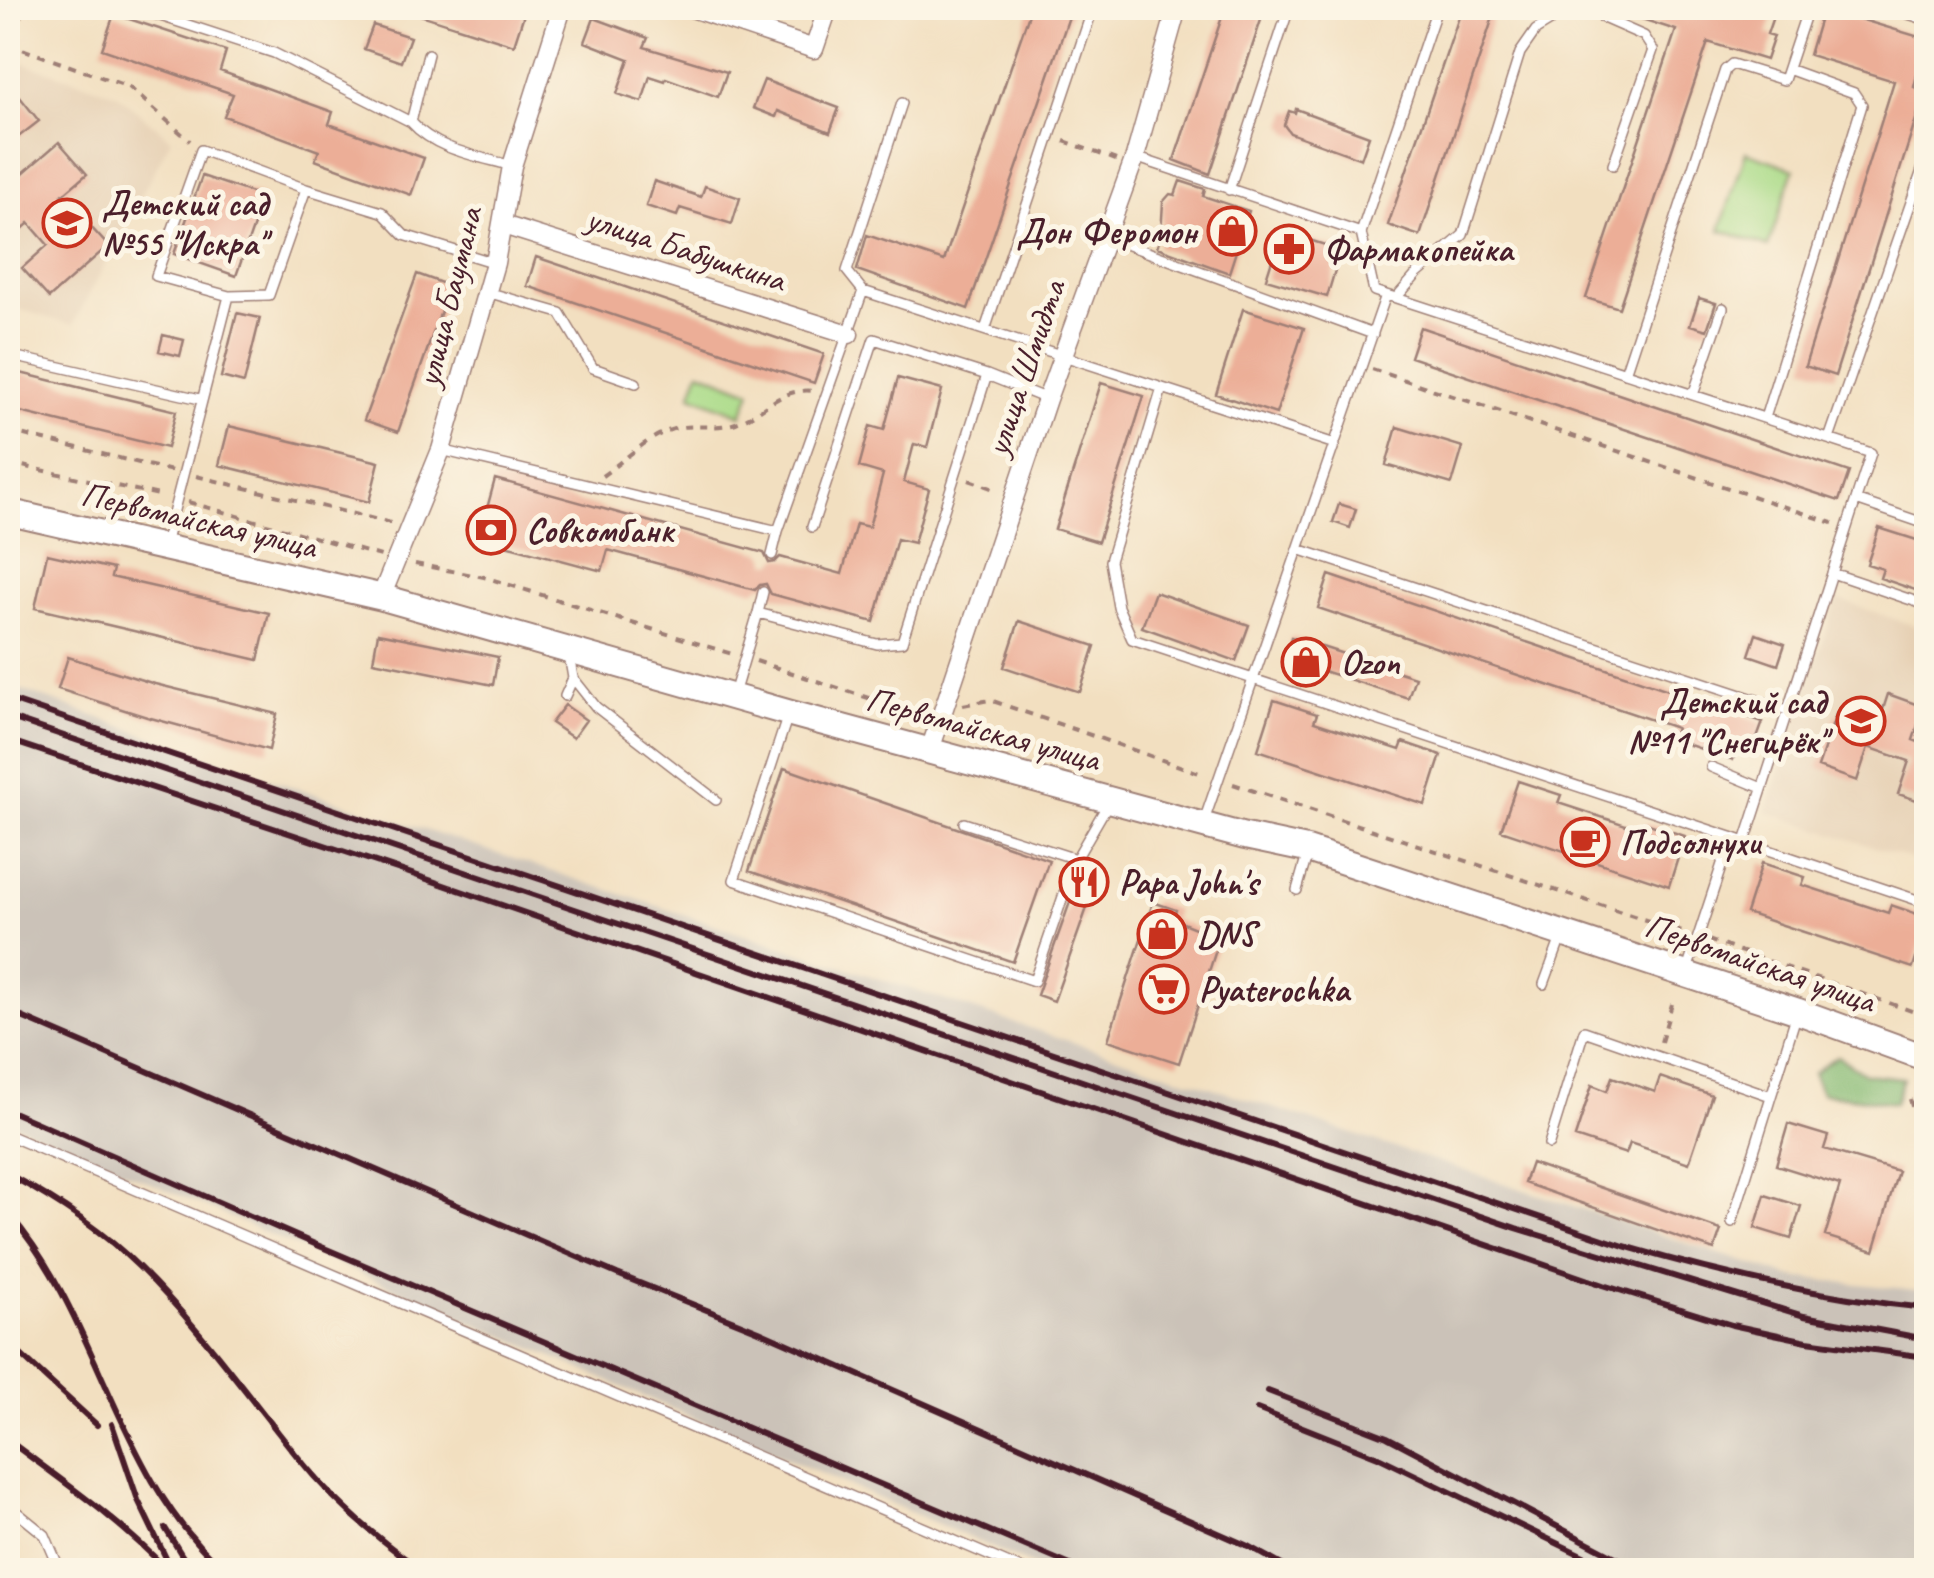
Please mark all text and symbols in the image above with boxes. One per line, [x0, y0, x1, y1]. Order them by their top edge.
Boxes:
place label: Детский сад №55 "Искра" [102, 181, 273, 266]
street label: улица Бабушкина [579, 195, 794, 303]
school or university icon: Детский сад №55 "Искра" [41, 197, 93, 249]
street label: улица Баумана [405, 200, 494, 393]
shop icon: Дон Феромон [1206, 205, 1258, 257]
place label: Дон Феромон [1016, 209, 1200, 254]
pharmacy icon: Фармакопейка [1263, 223, 1315, 275]
place label: Фармакопейка [1324, 227, 1516, 272]
street label: улица Шмидта [973, 272, 1077, 464]
street label: Первомайская улица [77, 471, 323, 569]
bank icon: Совкомбанк [465, 504, 517, 556]
place label: Совкомбанк [526, 508, 676, 553]
shop icon: Ozon [1280, 636, 1332, 688]
place label: Ozon [1341, 640, 1400, 685]
street label: Первомайская улица [861, 676, 1107, 782]
place label: Детский сад №11 "Снегирёк" [1627, 679, 1834, 764]
school or university icon: Детский сад №11 "Снегирёк" [1835, 695, 1887, 747]
cafe icon: Подсолнухи [1559, 816, 1611, 868]
place label: Подсолнухи [1620, 820, 1763, 865]
restaurant icon: Papa John's [1058, 856, 1110, 908]
place label: Papa John's [1119, 860, 1262, 905]
street label: Первомайская улица [1639, 903, 1883, 1024]
shop icon: DNS [1136, 908, 1188, 960]
place label: DNS [1197, 912, 1261, 957]
supermarket icon: Pyaterochka [1138, 963, 1190, 1015]
place label: Pyaterochka [1199, 967, 1352, 1012]

